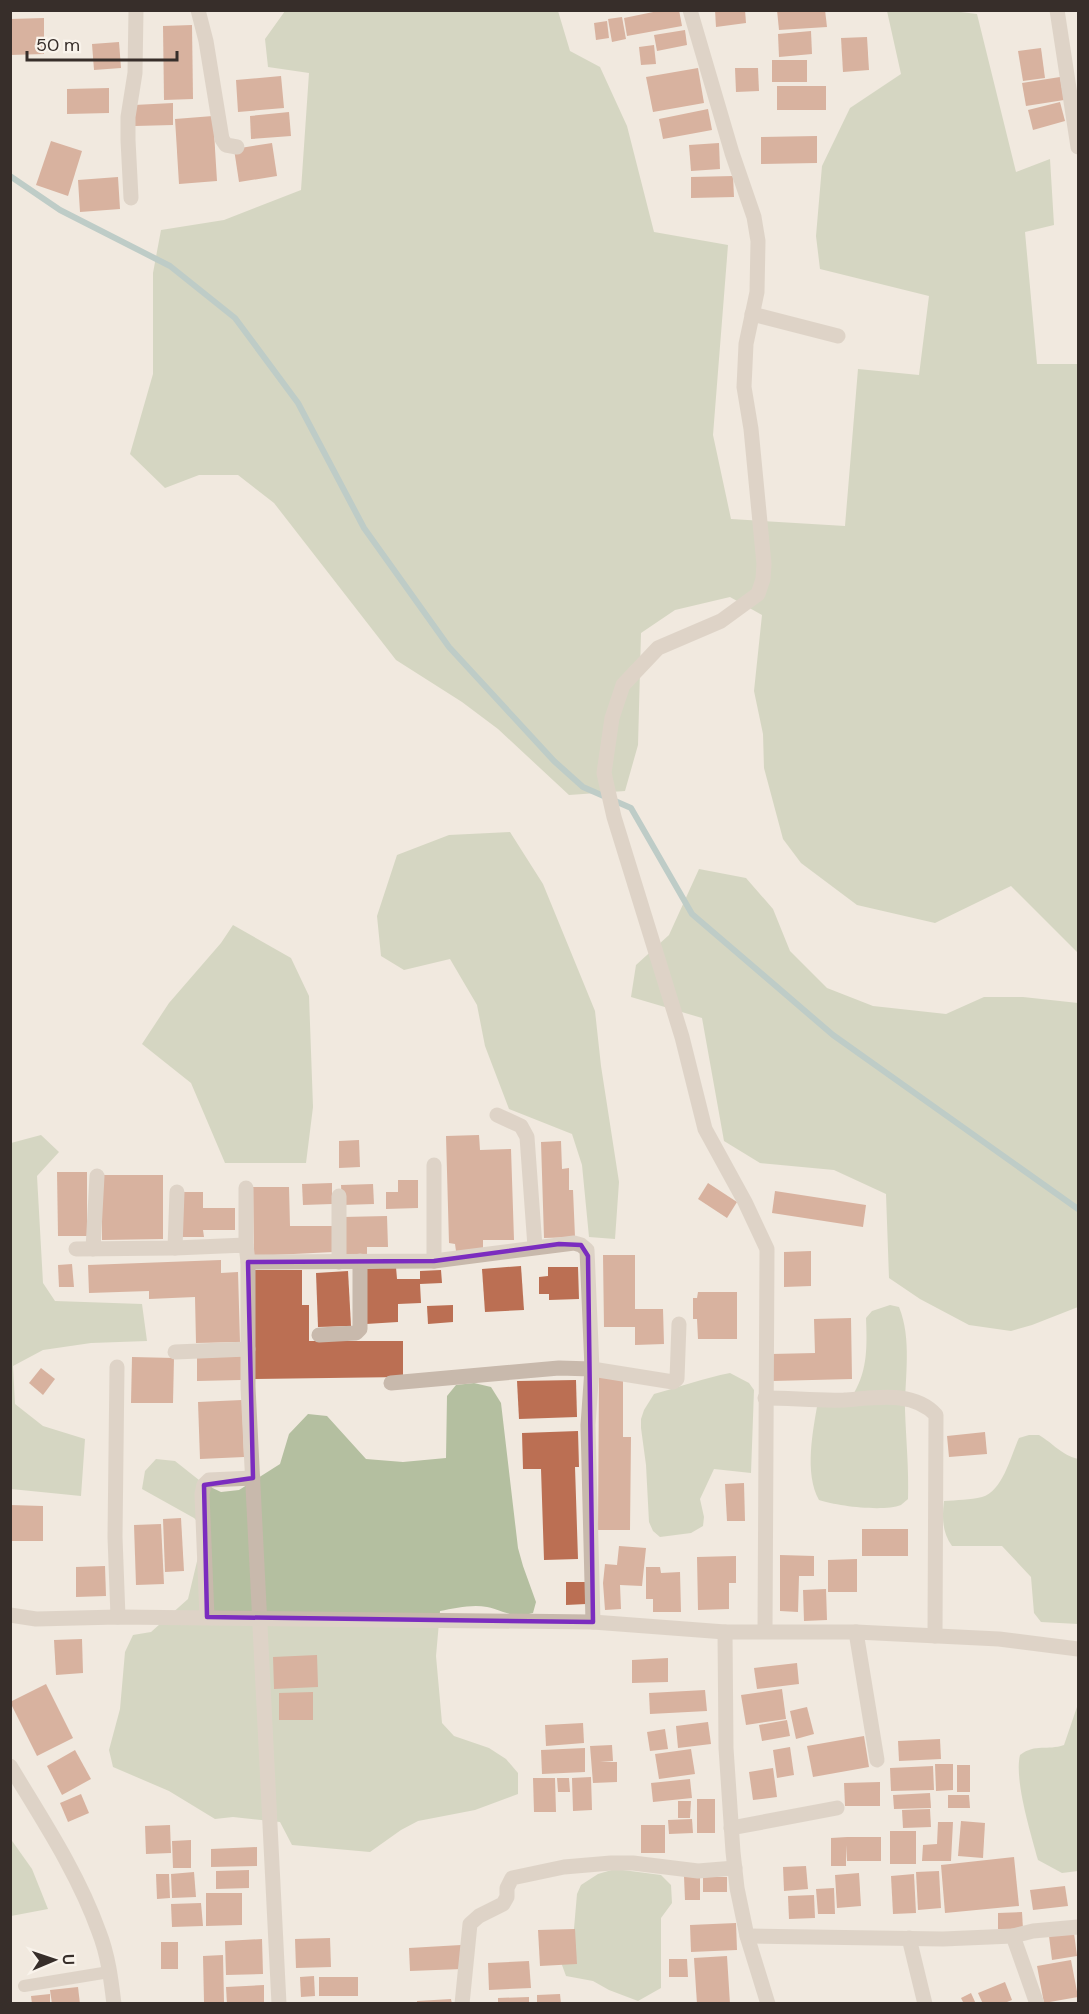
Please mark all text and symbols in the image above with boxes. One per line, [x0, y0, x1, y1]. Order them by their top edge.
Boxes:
scale bar [27, 24, 177, 62]
text: 50 m [36, 33, 80, 57]
north arrow [24, 1930, 84, 1990]
text: U [58, 1954, 79, 1965]

